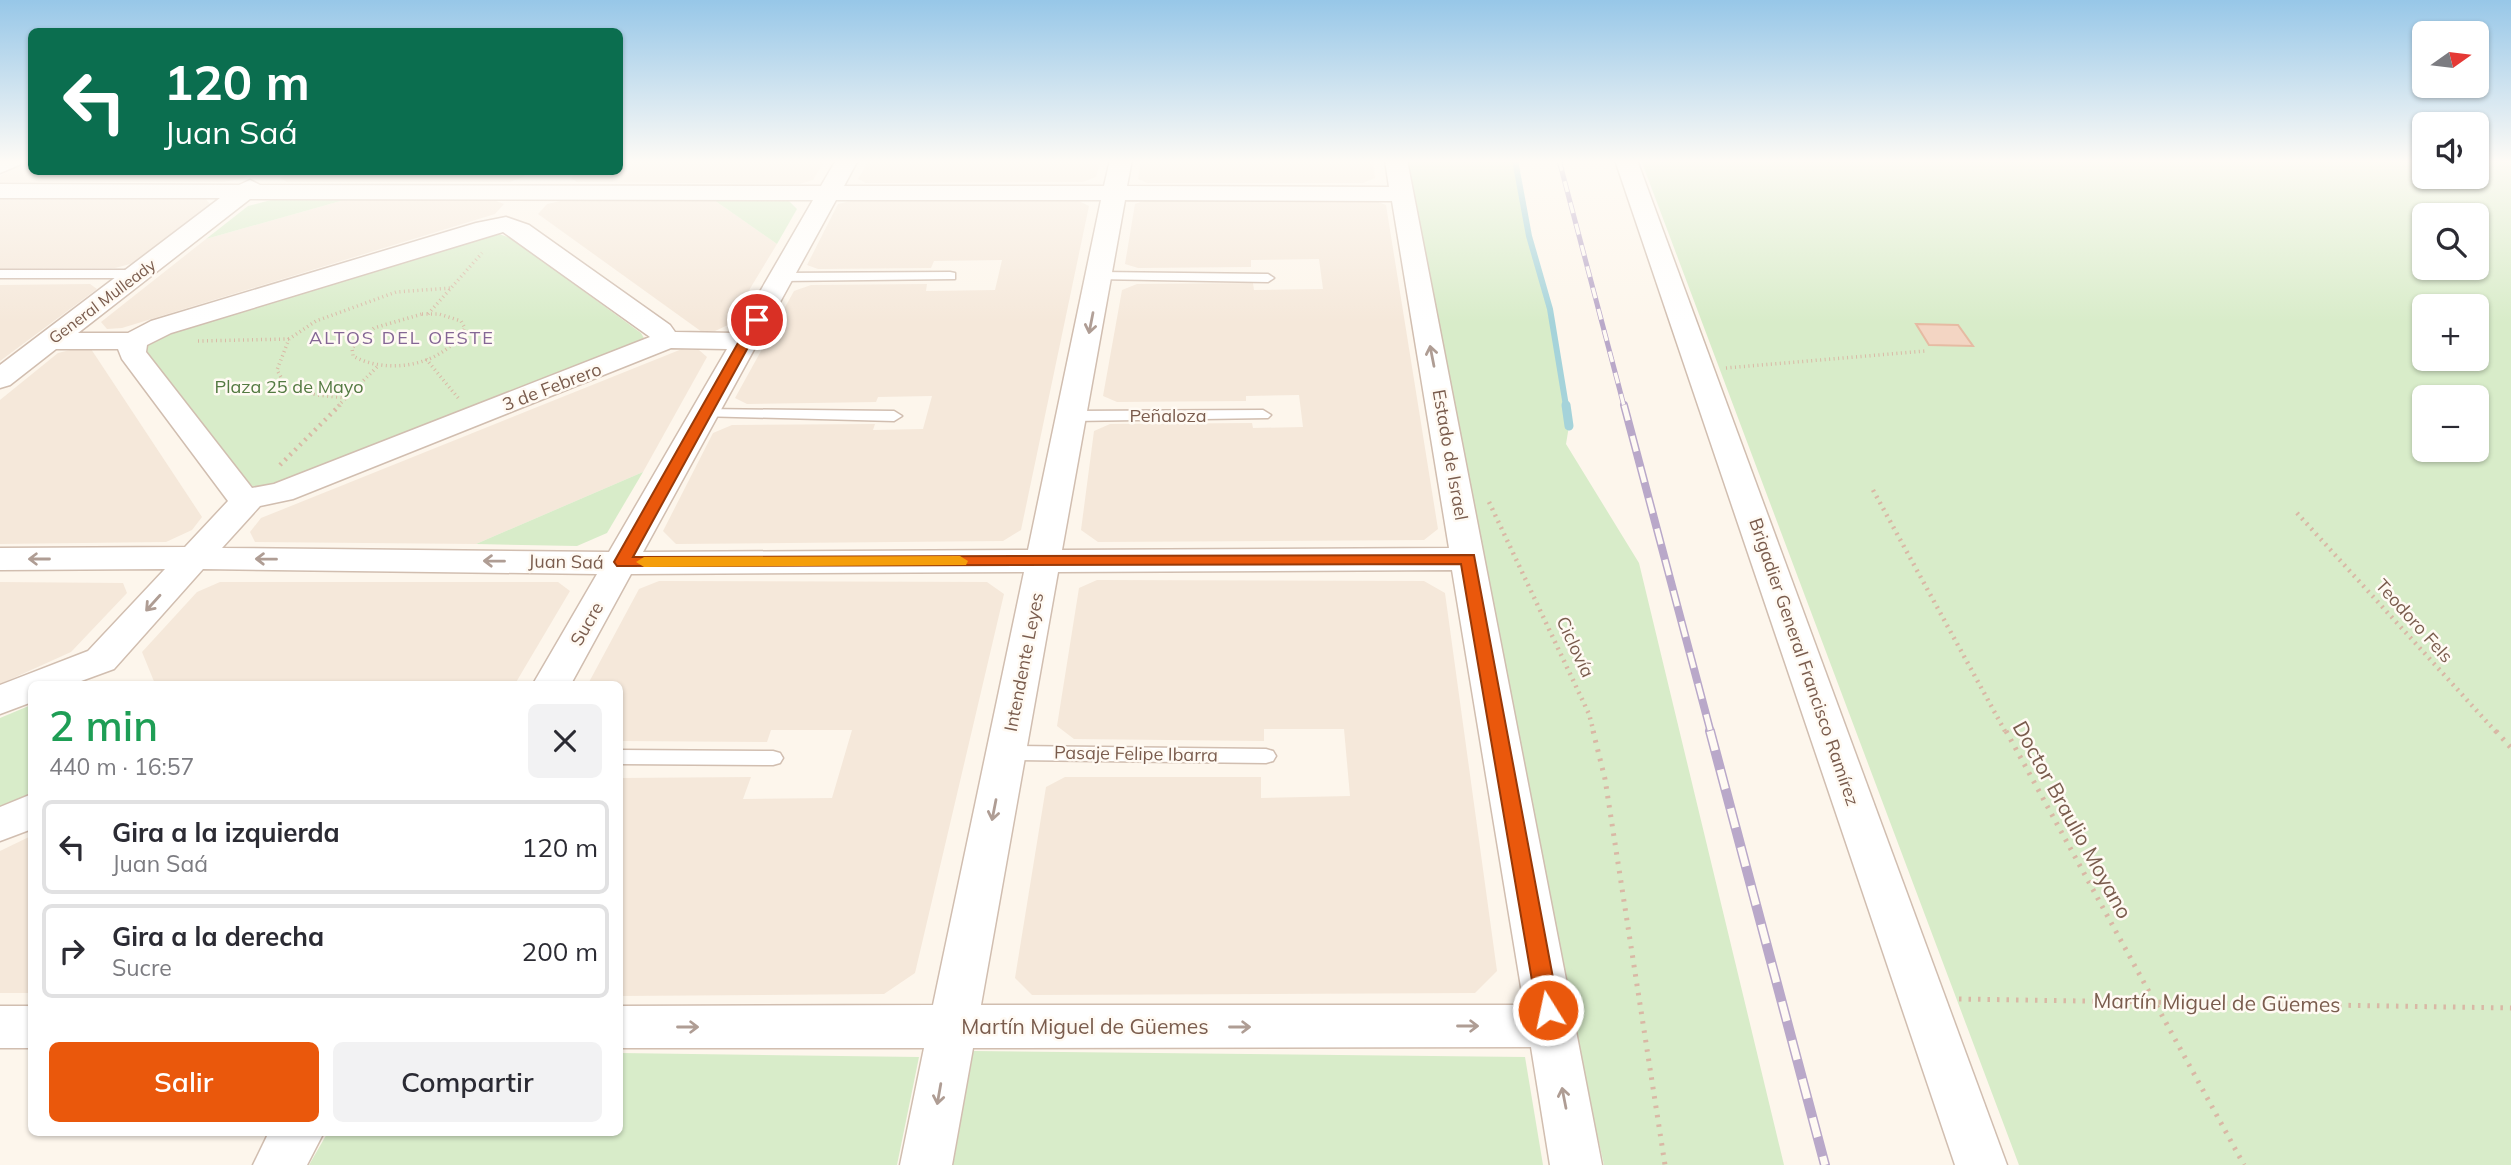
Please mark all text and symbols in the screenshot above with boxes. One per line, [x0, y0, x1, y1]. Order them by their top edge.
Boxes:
north arrow [2412, 21, 2488, 98]
map controls [2412, 21, 2489, 462]
text: 120 m [164, 51, 310, 112]
icon: left [49, 56, 140, 147]
text: Juan Saá [164, 112, 298, 152]
button: sound [2412, 112, 2489, 189]
button: search [2412, 203, 2489, 280]
street label: General Mulleady [45, 254, 160, 348]
pin [727, 290, 787, 350]
button: + [2412, 294, 2489, 371]
icon: arrive [738, 301, 776, 339]
one-way arrow [1083, 311, 1097, 334]
district label: ALTOS DEL OESTE [309, 326, 495, 349]
one-way arrow [1424, 345, 1438, 368]
street label: 3 de Febrero [499, 357, 605, 416]
park label: Plaza 25 de Mayo [215, 375, 364, 398]
button: − [2412, 385, 2489, 462]
street label: Estado de Israel [1428, 388, 1473, 522]
street label: Peñaloza [1130, 404, 1206, 427]
street label: Brigadier General Francisco Ramírez [1744, 515, 1865, 809]
street label: Juan Saá [528, 549, 604, 574]
one-way arrow [28, 552, 51, 566]
one-way arrow [255, 552, 278, 566]
one-way arrow [482, 554, 505, 568]
street label: Teodoro Fels [2371, 574, 2458, 667]
street label: Intendente Leyes [999, 590, 1048, 733]
one-way arrow [145, 594, 162, 611]
street label: Sucre [565, 598, 608, 650]
street label: Ciclovía [1551, 613, 1600, 681]
text: 2 min [49, 699, 158, 752]
button: close [528, 704, 602, 778]
street label: Doctor Braulio Moyano [2008, 716, 2138, 923]
street label: Pasaje Felipe Ibarra [1054, 741, 1218, 766]
text: 440 m · 16:57 [49, 752, 194, 781]
one-way arrow [987, 798, 1001, 821]
text: Gira a la izquierda [112, 816, 340, 849]
icon: left [53, 828, 91, 866]
text: 120 m [522, 831, 598, 864]
text: Juan Saá [112, 849, 208, 878]
text: Gira a la derecha [112, 920, 324, 953]
icon: right [53, 932, 91, 970]
text: 200 m [522, 935, 598, 968]
text: Sucre [112, 953, 172, 982]
position arrow [1511, 973, 1585, 1047]
street label: Martín Miguel de Güemes [2093, 987, 2341, 1017]
street label: Martín Miguel de Güemes [961, 1013, 1209, 1039]
one-way arrow [1456, 1019, 1479, 1033]
one-way arrow [676, 1020, 699, 1034]
one-way arrow [1228, 1020, 1251, 1033]
button: Salir [49, 1042, 319, 1122]
button: Compartir [333, 1042, 602, 1122]
one-way arrow [932, 1082, 945, 1105]
one-way arrow [1557, 1087, 1570, 1110]

